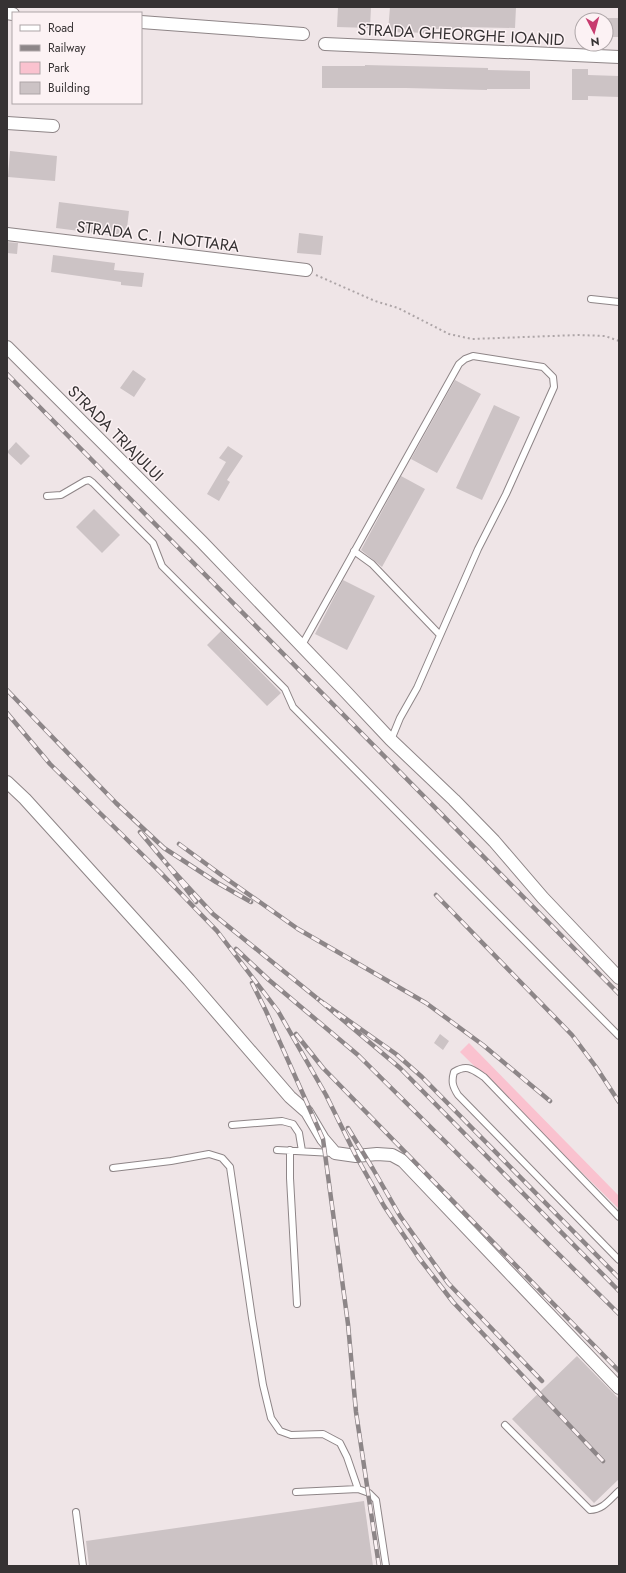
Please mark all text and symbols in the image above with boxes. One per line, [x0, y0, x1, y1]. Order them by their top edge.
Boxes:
legend [12, 12, 142, 104]
north arrow [574, 12, 614, 52]
street label: STRADA GHEORGHE IOANID [357, 18, 565, 51]
text: Road [48, 19, 74, 37]
text: N [590, 34, 600, 50]
text: Railway [48, 39, 86, 57]
text: Park [48, 59, 70, 77]
text: Building [48, 79, 90, 97]
street label: STRADA C. I. NOTTARA [75, 215, 241, 258]
street label: STRADA TRIAJULUI [62, 380, 169, 487]

